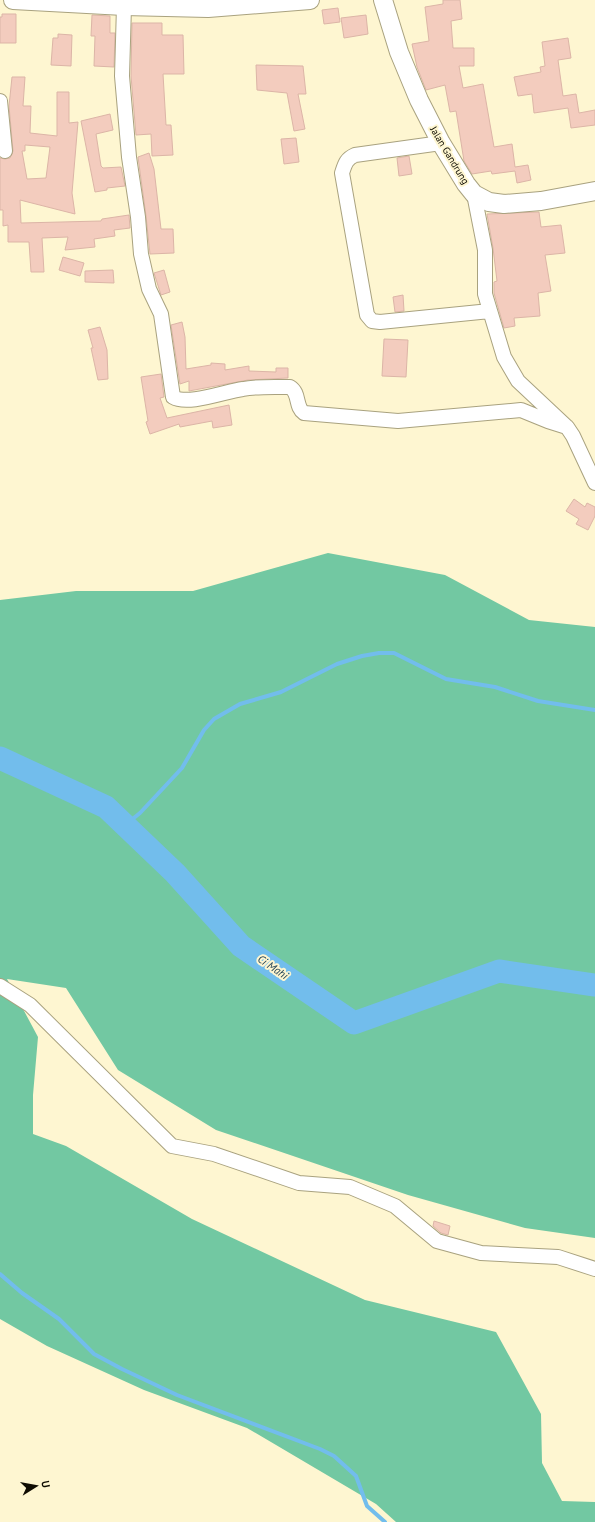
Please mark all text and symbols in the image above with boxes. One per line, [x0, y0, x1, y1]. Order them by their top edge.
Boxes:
street label: Jalan Gandrung [427, 123, 472, 187]
water label: Ci Mahi [255, 952, 292, 983]
north arrow [16, 1466, 56, 1506]
text: U [38, 1479, 53, 1489]

